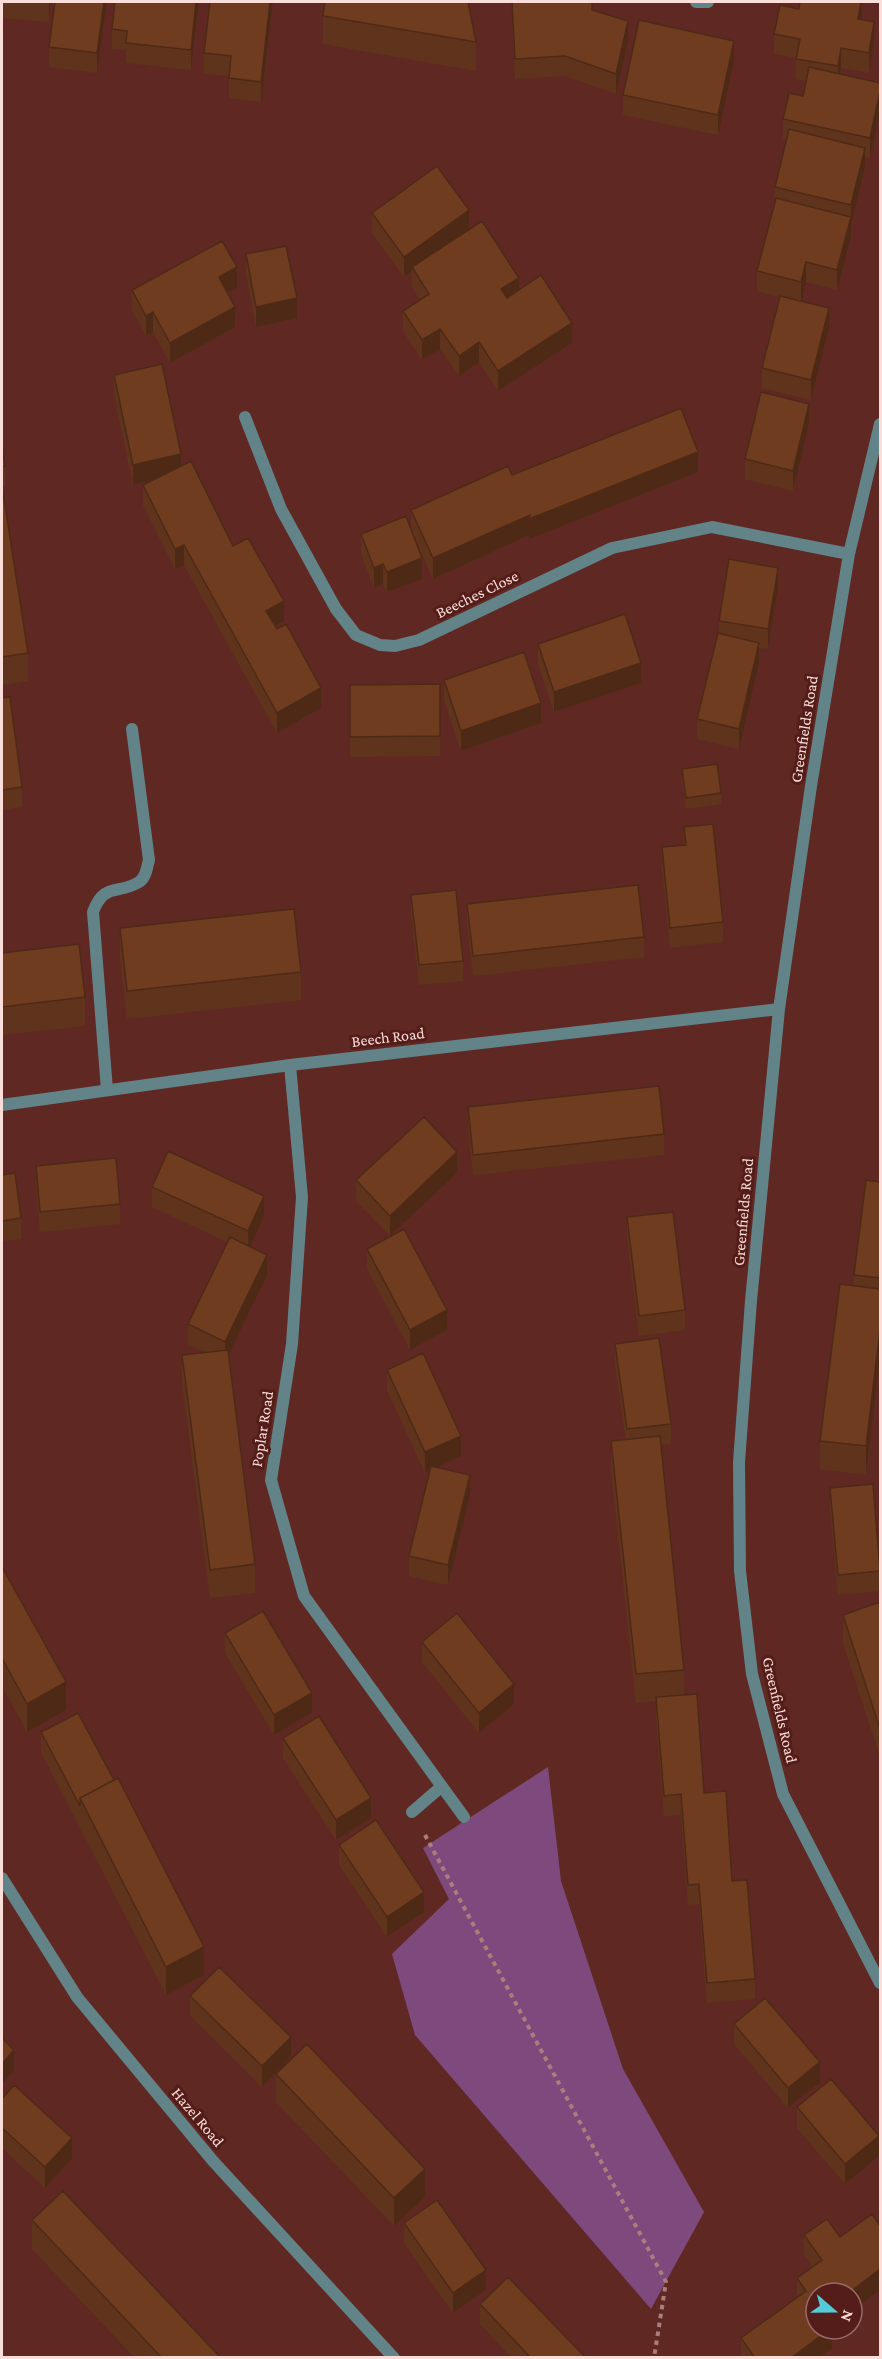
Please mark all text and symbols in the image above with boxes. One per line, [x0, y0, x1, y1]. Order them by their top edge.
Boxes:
street label: Beeches Close [433, 567, 521, 621]
street label: Greenfields Road [787, 674, 821, 784]
street label: Beech Road [351, 1024, 426, 1050]
street label: Greenfields Road [730, 1157, 756, 1267]
street label: Poplar Road [248, 1389, 277, 1468]
street label: Greenfields Road [760, 1655, 801, 1765]
street label: Hazel Road [169, 2084, 228, 2150]
north arrow [804, 2281, 864, 2341]
text: N [838, 2308, 857, 2324]

